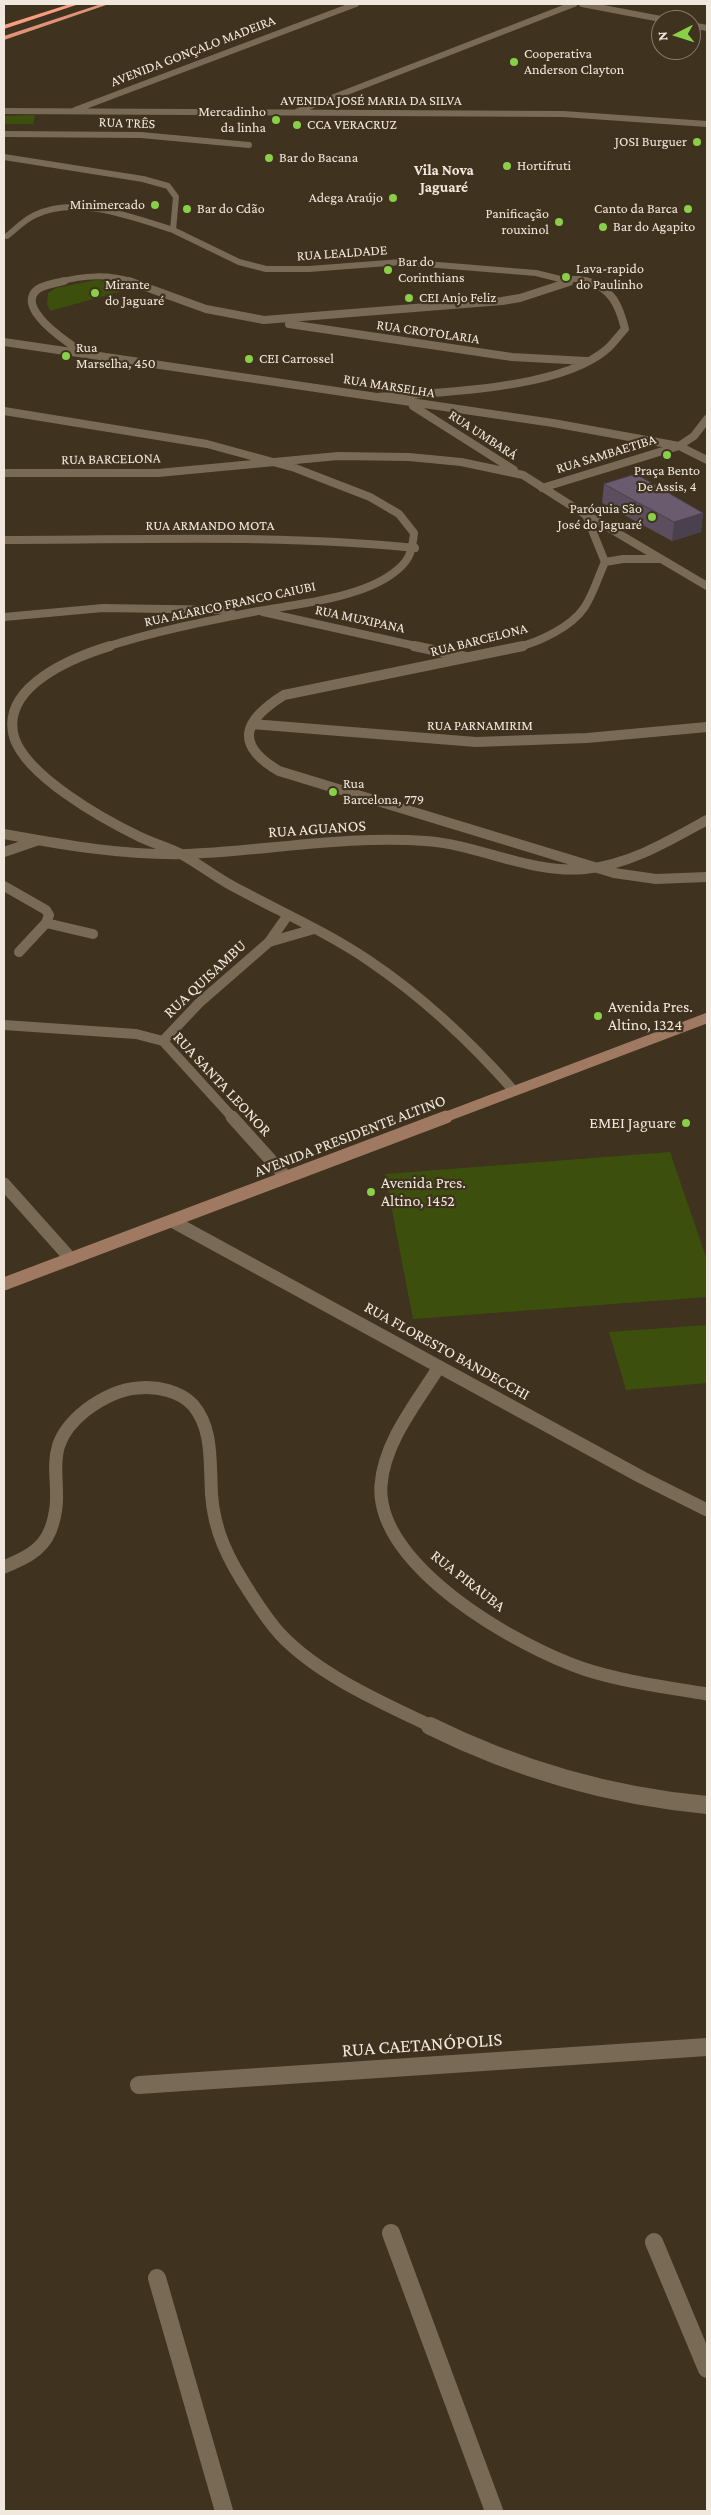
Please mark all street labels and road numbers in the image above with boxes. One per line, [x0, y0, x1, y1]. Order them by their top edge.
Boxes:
street label: AVENIDA GONÇALO MADEIRA [108, 12, 278, 90]
street label: AVENIDA JOSÉ MARIA DA SILVA [280, 93, 462, 109]
street label: RUA TRÊS [98, 114, 156, 132]
street label: RUA LEALDADE [296, 241, 388, 265]
street label: RUA CROTOLARIA [375, 316, 481, 348]
street label: RUA MARSELHA [342, 370, 436, 402]
street label: RUA UMBARÁ [445, 407, 521, 463]
street label: RUA SAMBAETIBA [554, 431, 658, 477]
street label: RUA BARCELONA [61, 450, 161, 468]
street label: RUA ARMANDO MOTA [146, 518, 274, 534]
street label: RUA ALARICO FRANCO CAIUBI [143, 578, 317, 630]
street label: RUA MUXIPANA [314, 601, 406, 637]
street label: RUA BARCELONA [429, 620, 529, 660]
street label: RUA PARNAMIRIM [427, 718, 533, 734]
street label: RUA AGUANOS [267, 816, 367, 842]
street label: RUA QUISAMBU [160, 936, 250, 1022]
street label: RUA SANTA LEONOR [169, 1028, 275, 1140]
street label: AVENIDA PRESIDENTE ALTINO [251, 1091, 449, 1181]
street label: RUA FLORESTO BANDECCHI [361, 1297, 533, 1405]
street label: RUA PIRAUBA [427, 1546, 509, 1616]
street label: RUA CAETANÓPOLIS [341, 2028, 503, 2062]

